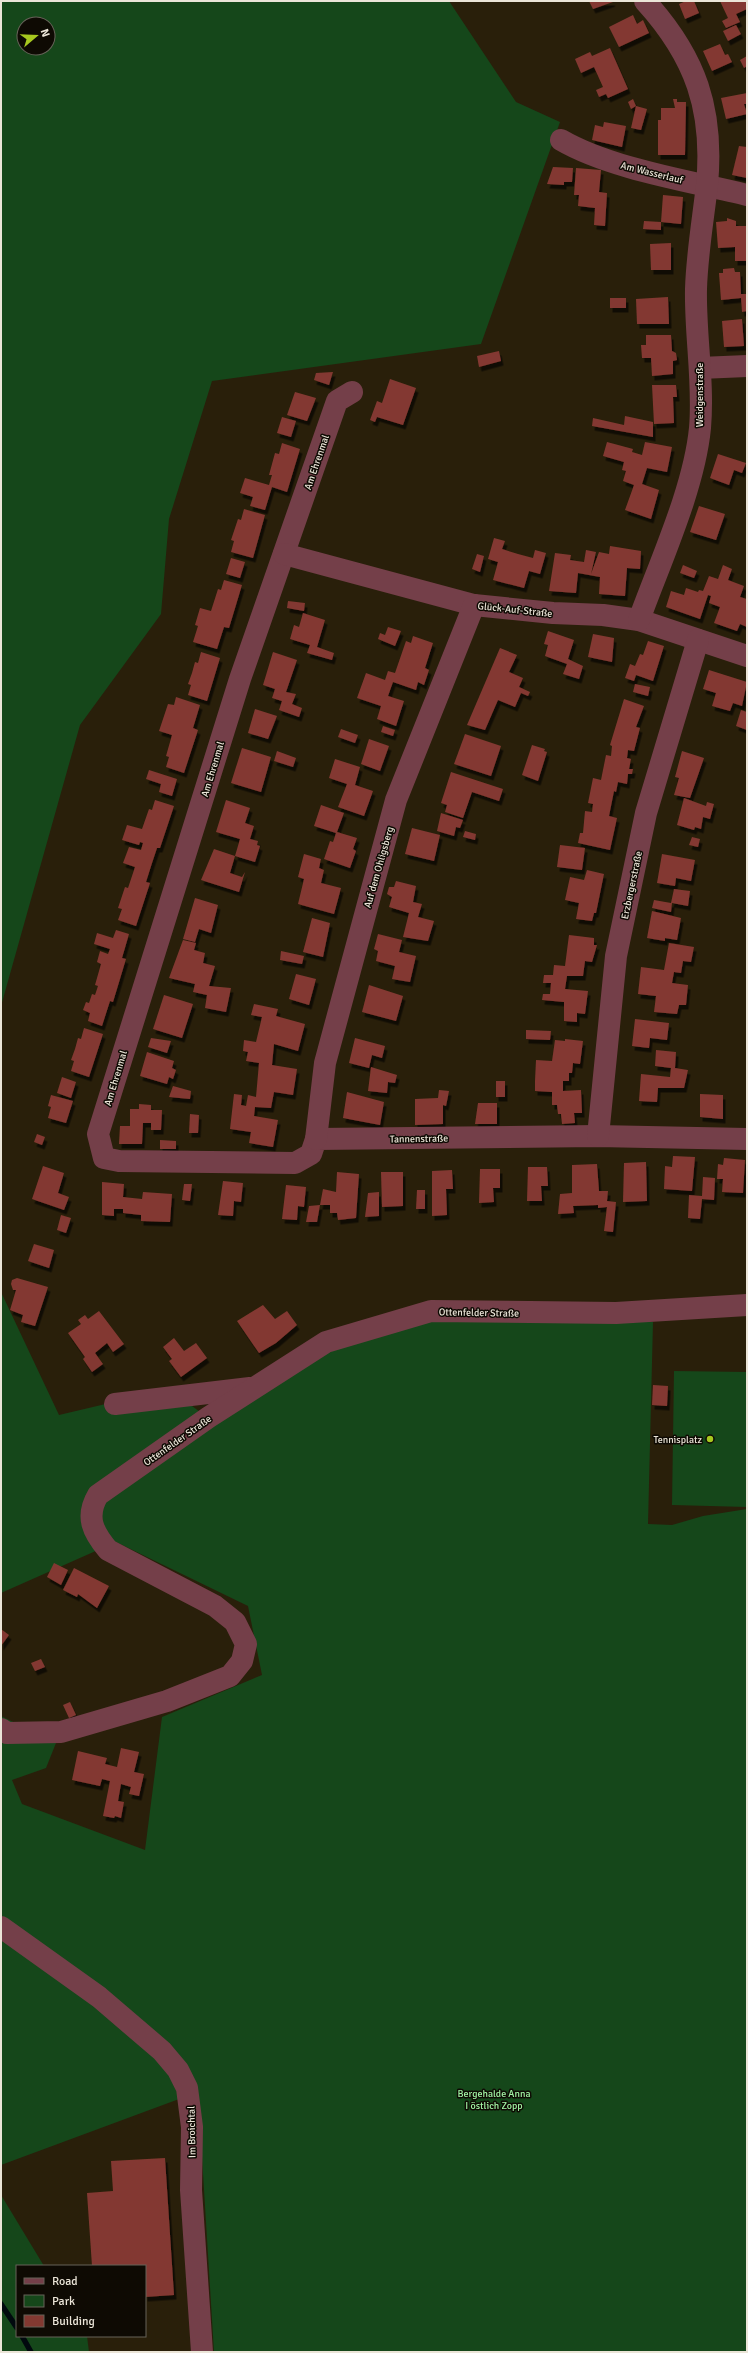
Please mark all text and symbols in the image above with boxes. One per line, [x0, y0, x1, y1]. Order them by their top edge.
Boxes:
north arrow [16, 16, 56, 56]
text: N [38, 27, 52, 39]
street label: Am Wasserlauf [619, 159, 685, 187]
street label: Weidgenstraße [694, 363, 706, 427]
street label: Am Ehrenmal [302, 433, 332, 491]
street label: Glück-Auf-Straße [477, 600, 553, 620]
street label: Am Ehrenmal [199, 740, 227, 798]
street label: Auf dem Ohligsberg [362, 825, 396, 909]
street label: Erzbergerstraße [619, 850, 645, 920]
street label: Am Ehrenmal [102, 1049, 130, 1107]
street label: Tannenstraße [390, 1132, 448, 1146]
street label: Ottenfelder Straße [439, 1306, 519, 1320]
street label: Ottenfelder Straße [141, 1413, 214, 1469]
place label: Tennisplatz [654, 1434, 703, 1446]
marker: Tennisplatz [705, 1434, 715, 1444]
park label: Bergehalde Anna I östlich Zopp [458, 2088, 530, 2112]
street label: Im Broichtal [186, 2106, 198, 2158]
legend [16, 2265, 146, 2337]
text: Road [52, 2274, 78, 2289]
text: Park [52, 2294, 75, 2309]
text: Building [52, 2314, 95, 2329]

